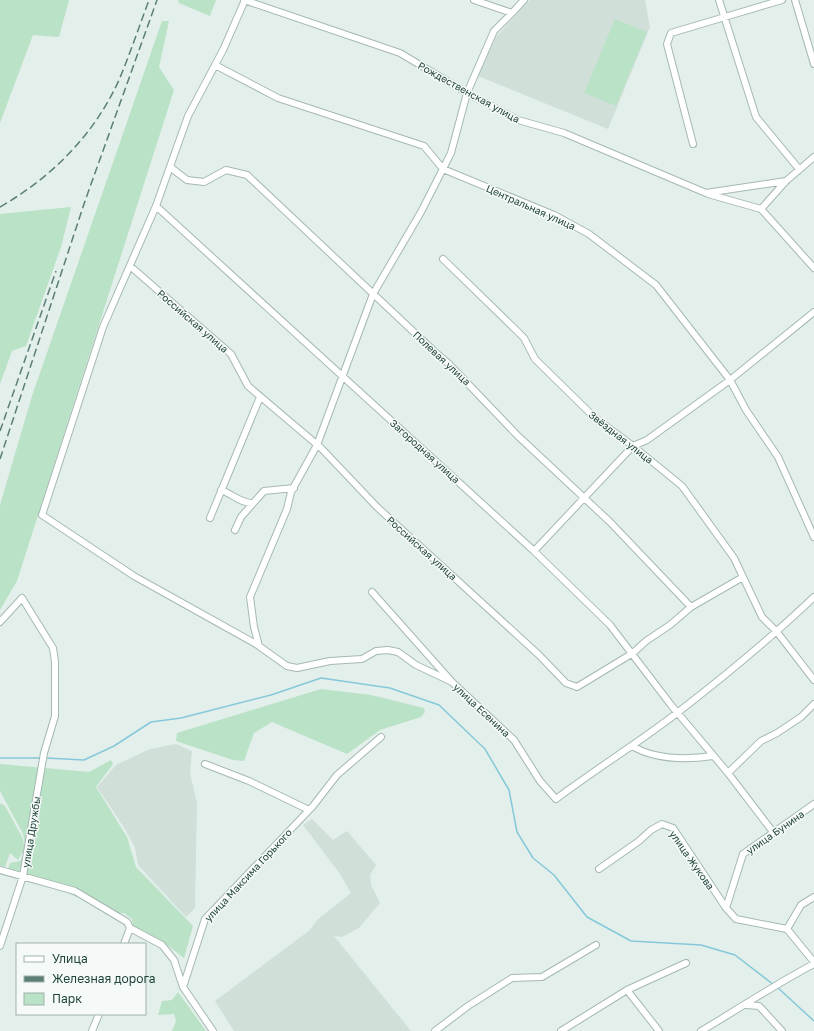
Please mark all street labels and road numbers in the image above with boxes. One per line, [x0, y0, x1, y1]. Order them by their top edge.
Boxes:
street label: Рождественская улица [416, 59, 522, 125]
street label: Центральная улица [484, 182, 578, 232]
street label: Российская улица [155, 287, 231, 355]
street label: Полевая улица [411, 328, 473, 388]
street label: Звёздная улица [586, 408, 656, 466]
street label: Загородная улица [388, 416, 462, 486]
street label: Российская улица [385, 513, 459, 583]
street label: улица Есенина [451, 681, 513, 739]
street label: улица Дружбы [19, 796, 43, 868]
street label: улица Бунина [744, 808, 806, 856]
street label: улица Максима Горького [202, 826, 294, 924]
street label: улица Жукова [667, 828, 717, 892]

